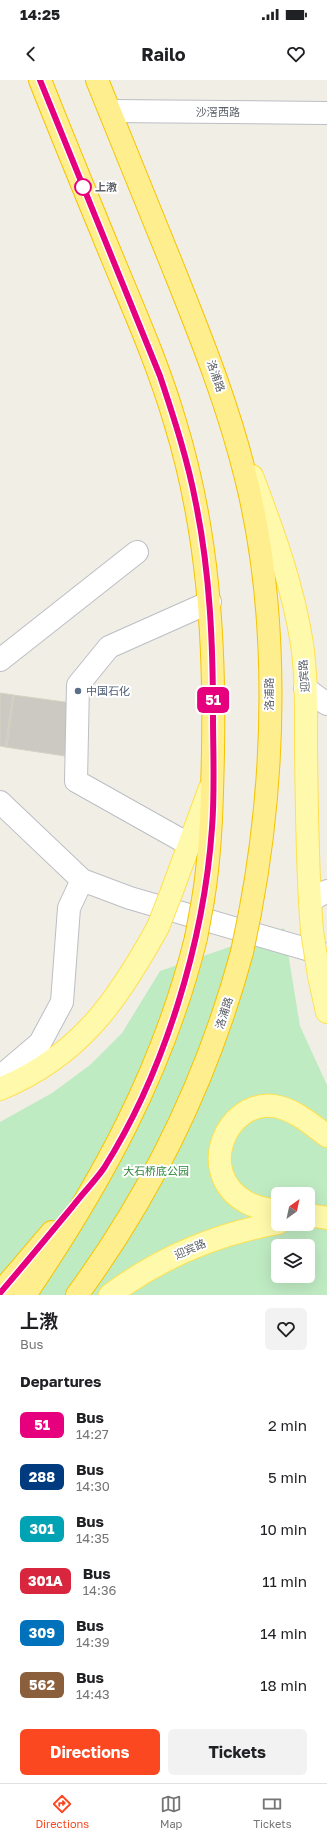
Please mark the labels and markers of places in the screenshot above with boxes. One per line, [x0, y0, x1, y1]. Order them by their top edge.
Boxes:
marker: 上漖 [74, 178, 92, 196]
place label: 上漖 [95, 180, 117, 193]
place label: 中国石化 [86, 684, 130, 697]
marker: 中国石化 [73, 686, 83, 696]

